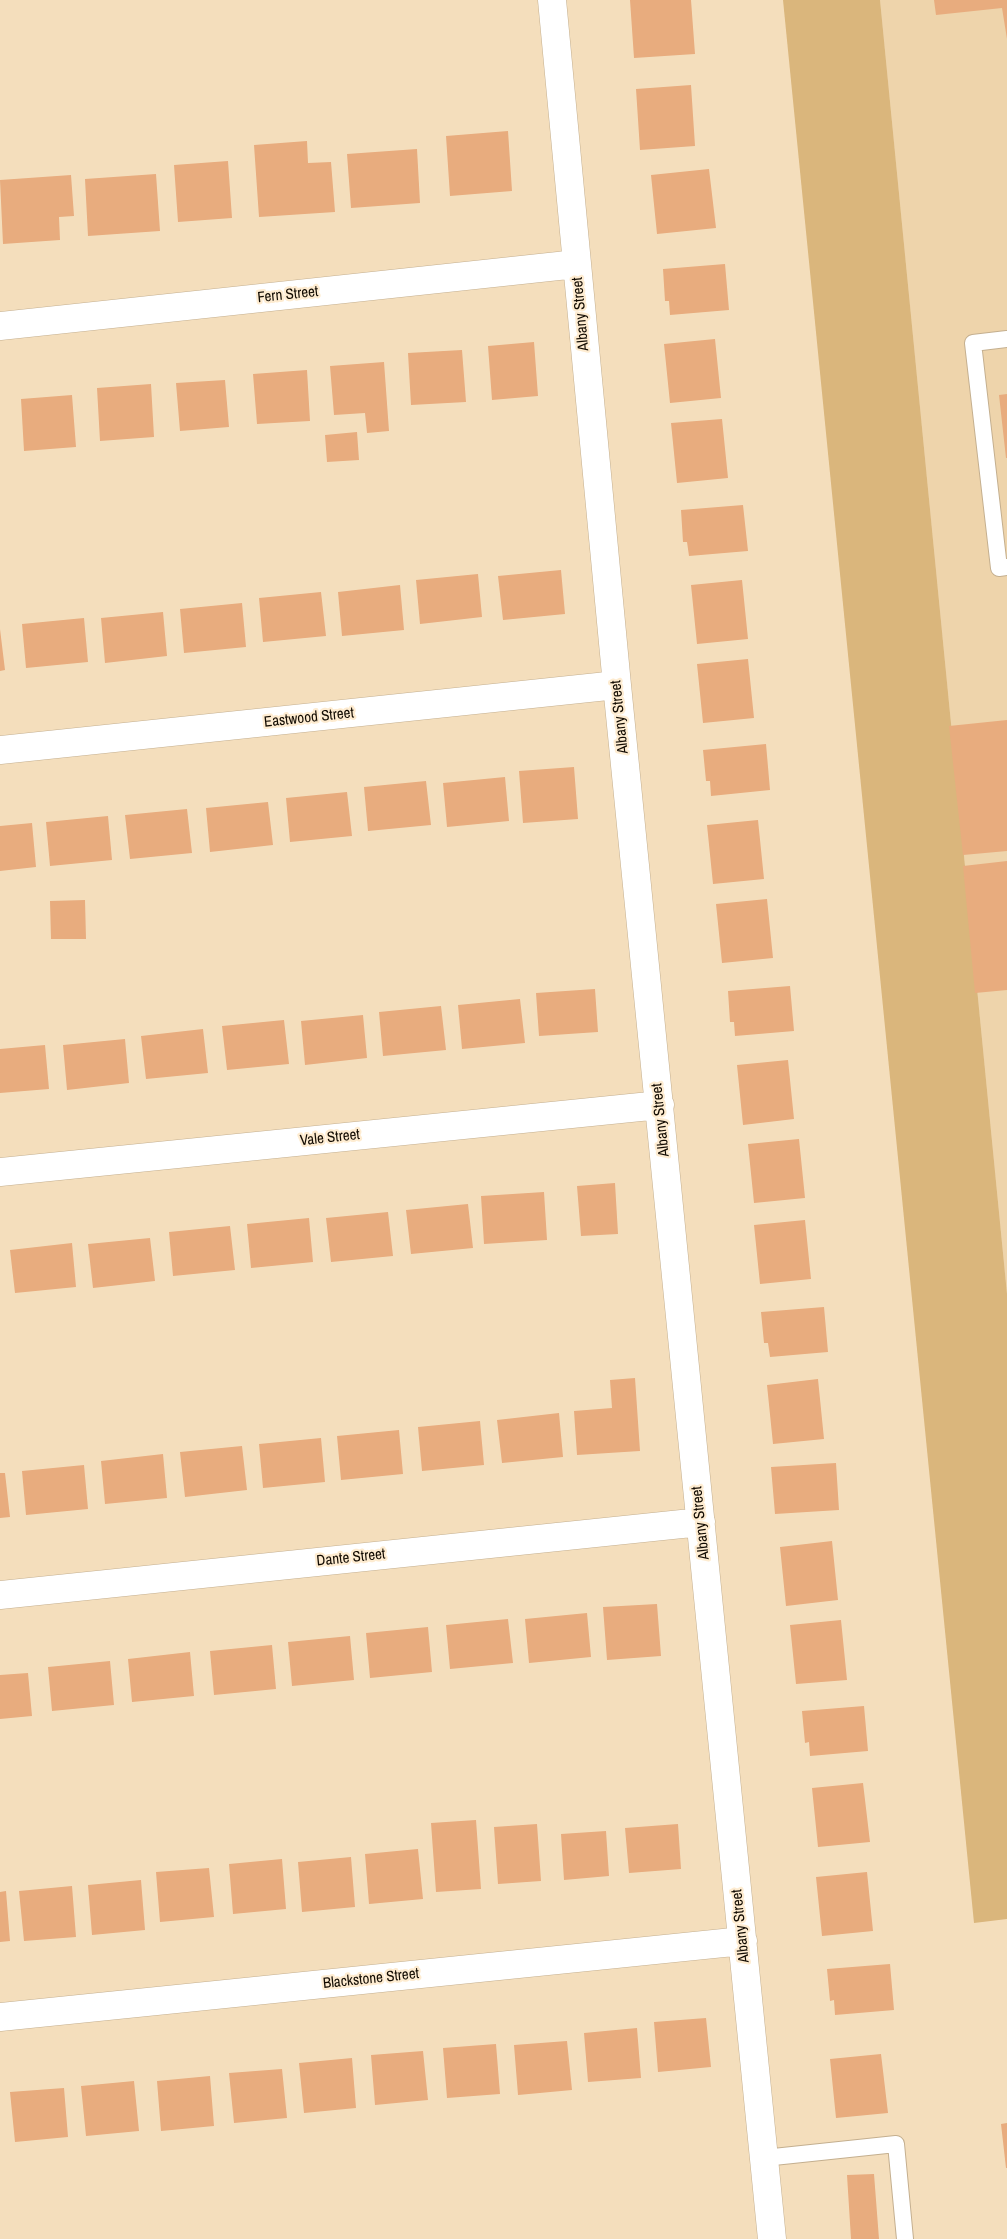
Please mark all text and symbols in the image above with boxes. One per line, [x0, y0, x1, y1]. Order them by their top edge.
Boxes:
street label: Albany Street [569, 276, 593, 352]
street label: Fern Street [257, 283, 319, 307]
street label: Albany Street [607, 679, 633, 755]
street label: Eastwood Street [263, 704, 355, 732]
street label: Albany Street [648, 1082, 674, 1158]
street label: Vale Street [299, 1126, 361, 1150]
street label: Albany Street [688, 1485, 714, 1561]
street label: Dante Street [316, 1545, 386, 1571]
street label: Albany Street [728, 1888, 754, 1964]
street label: Blackstone Street [322, 1965, 420, 1993]

